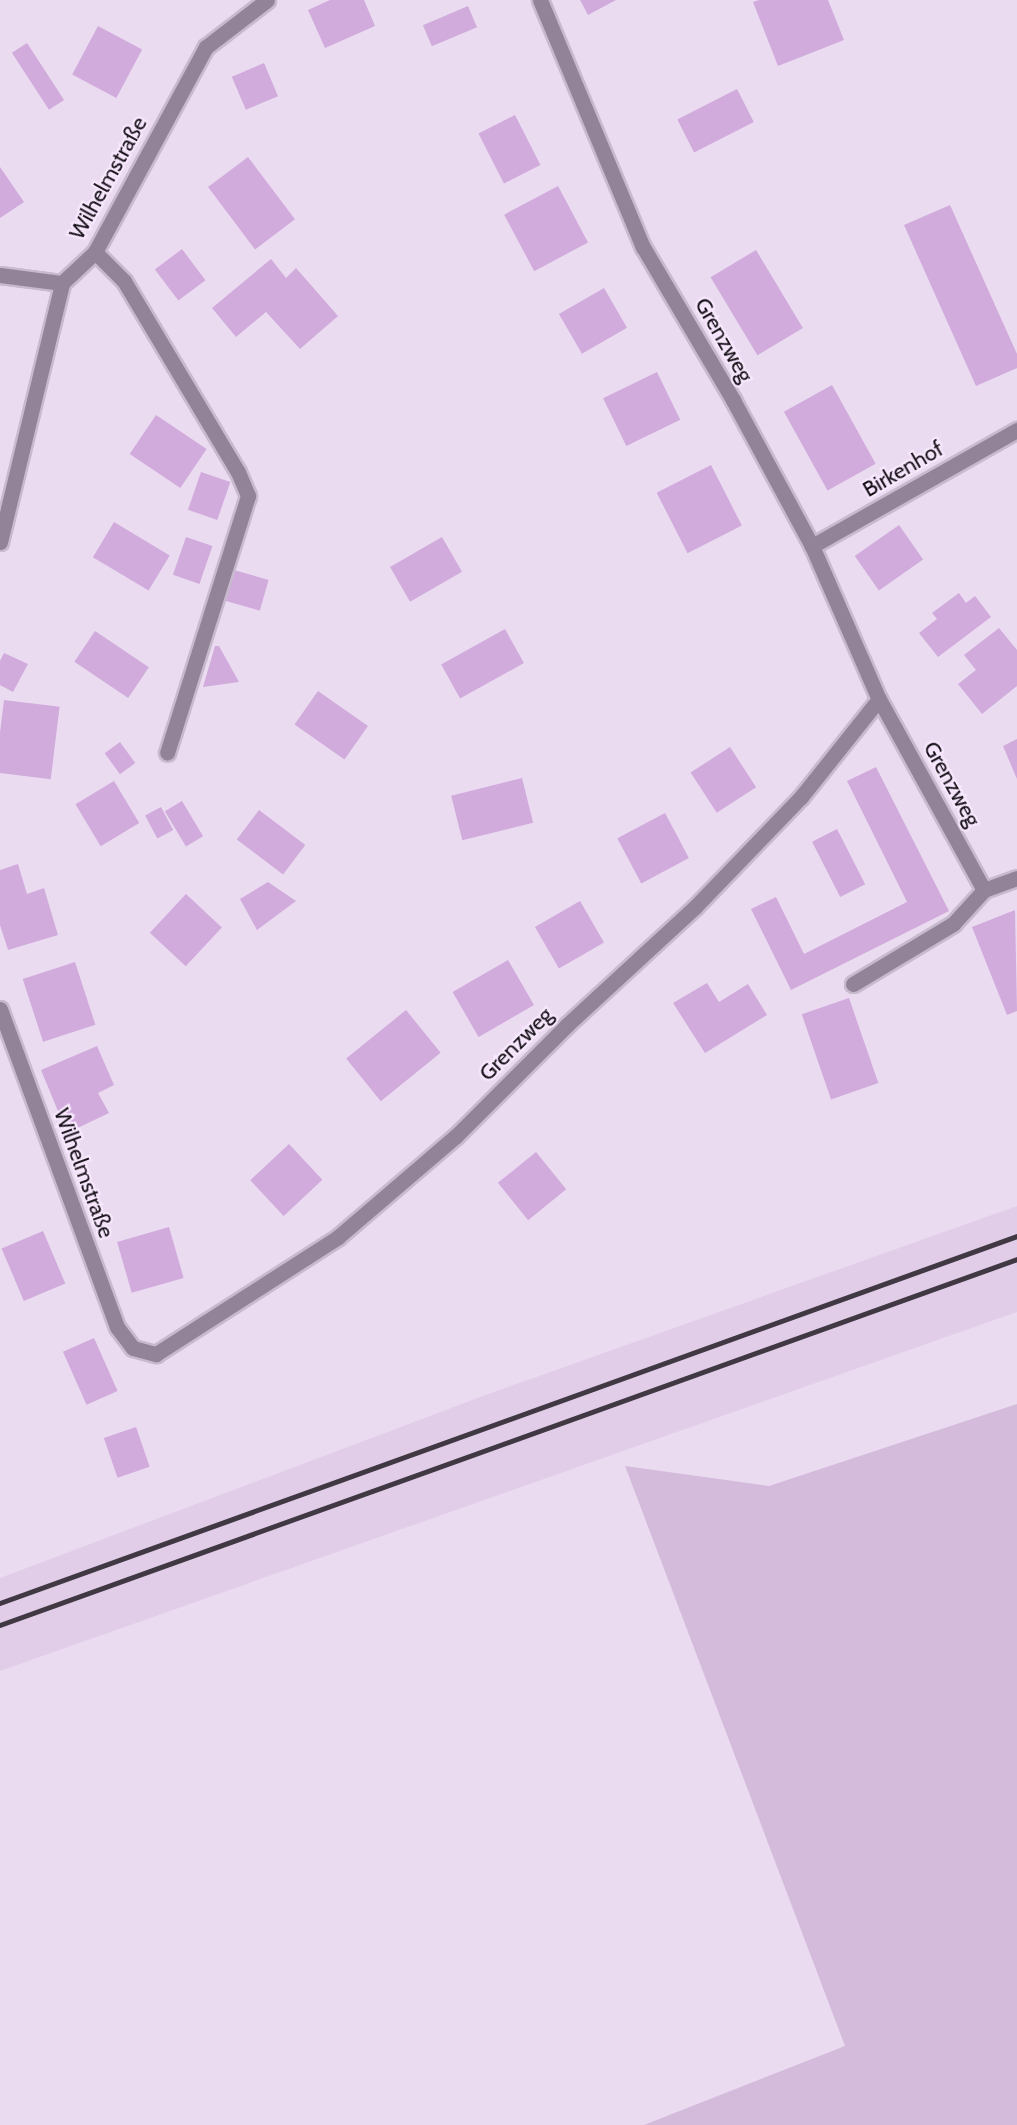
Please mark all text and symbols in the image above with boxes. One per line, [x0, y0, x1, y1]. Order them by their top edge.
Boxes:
street label: Wilhelmstraße [63, 112, 153, 244]
street label: Grenzweg [689, 293, 759, 387]
street label: Birkenhof [858, 435, 948, 503]
street label: Grenzweg [918, 737, 986, 831]
street label: Grenzweg [474, 1002, 558, 1086]
street label: Wilhelmstraße [48, 1105, 120, 1241]

